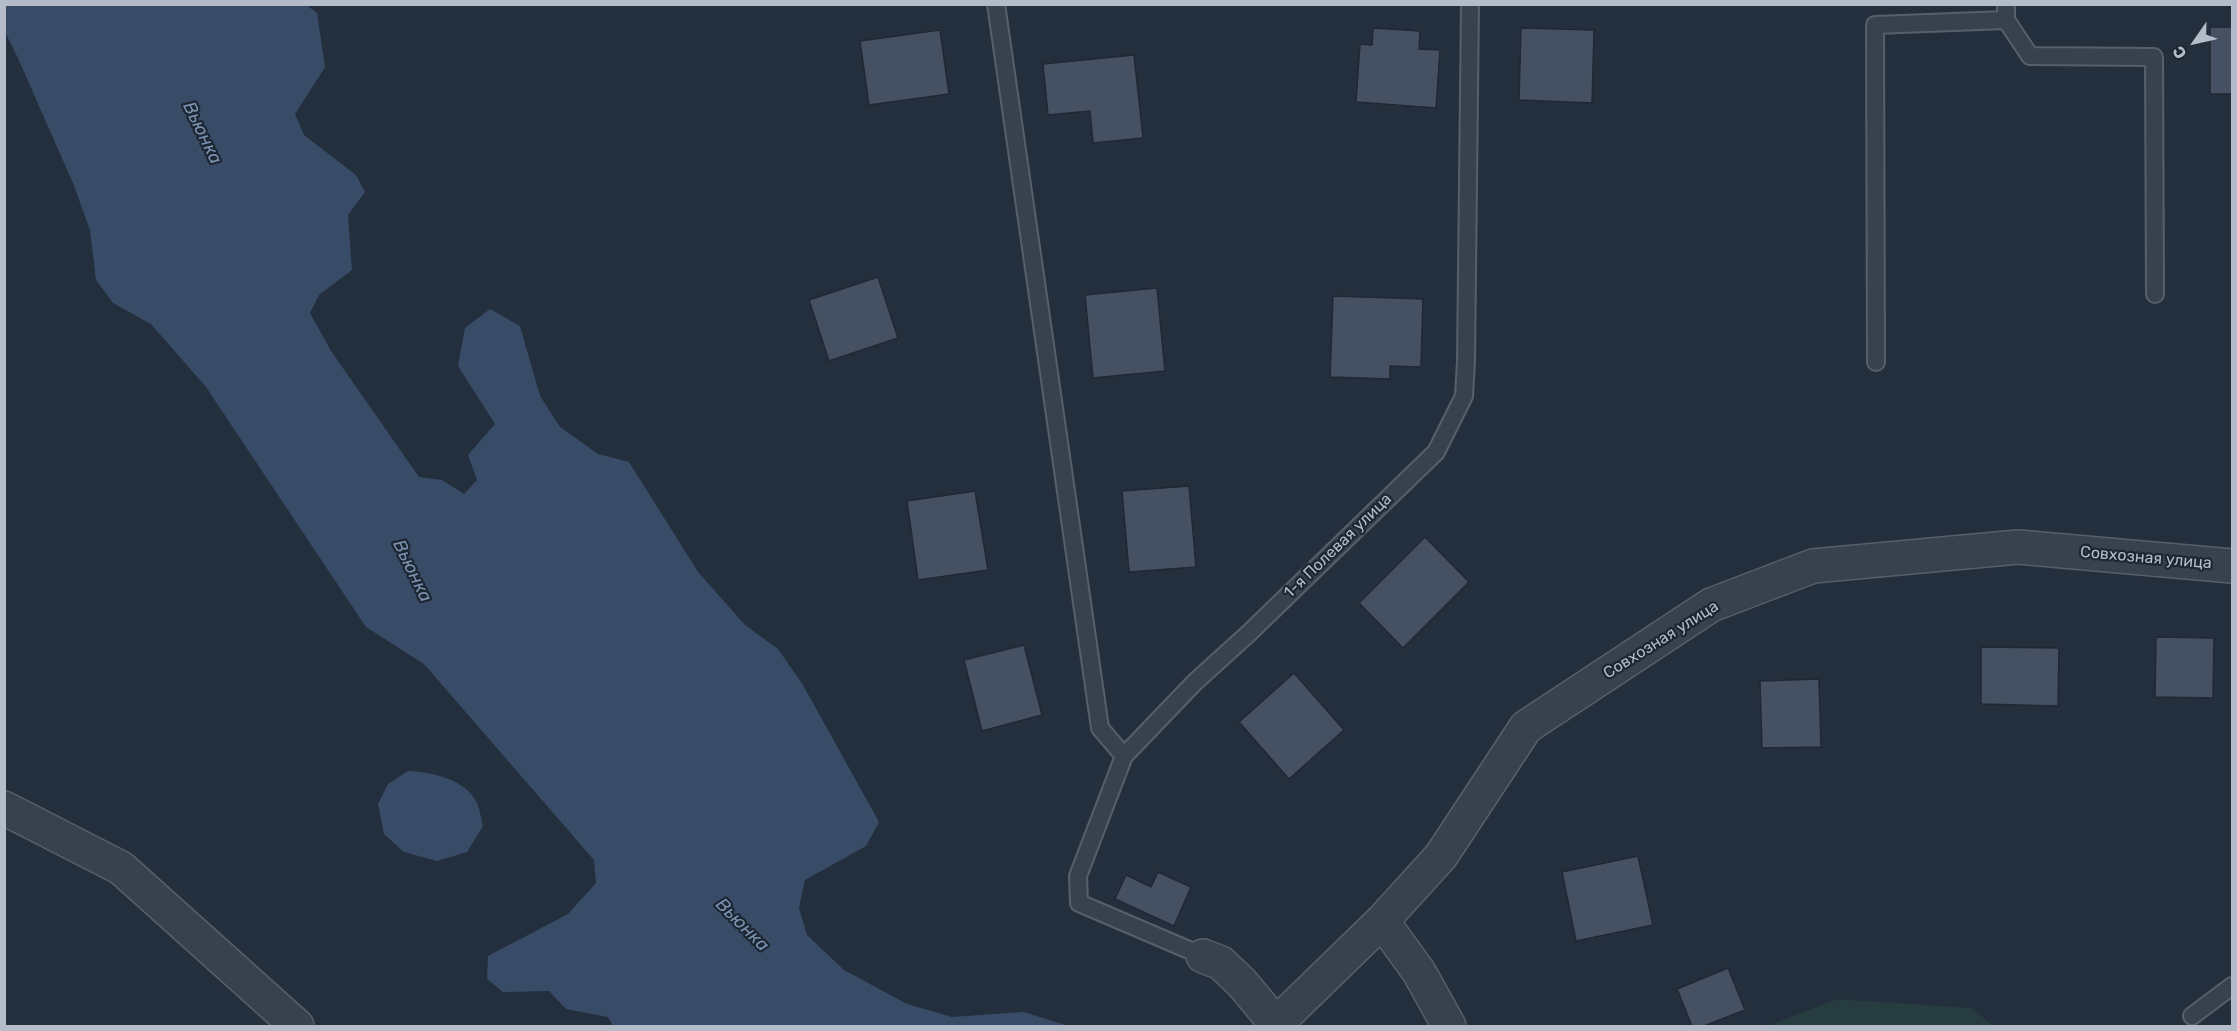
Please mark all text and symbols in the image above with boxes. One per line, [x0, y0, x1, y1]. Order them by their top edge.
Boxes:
north arrow [2165, 12, 2225, 72]
text: С [2169, 42, 2191, 62]
water label: Вьюнка [178, 98, 226, 168]
street label: 1-я Полевая улица [1280, 490, 1396, 602]
water label: Вьюнка [388, 536, 436, 606]
street label: Совхозная улица [2079, 543, 2213, 573]
street label: Совхозная улица [1600, 597, 1722, 683]
water label: Вьюнка [711, 894, 773, 956]

